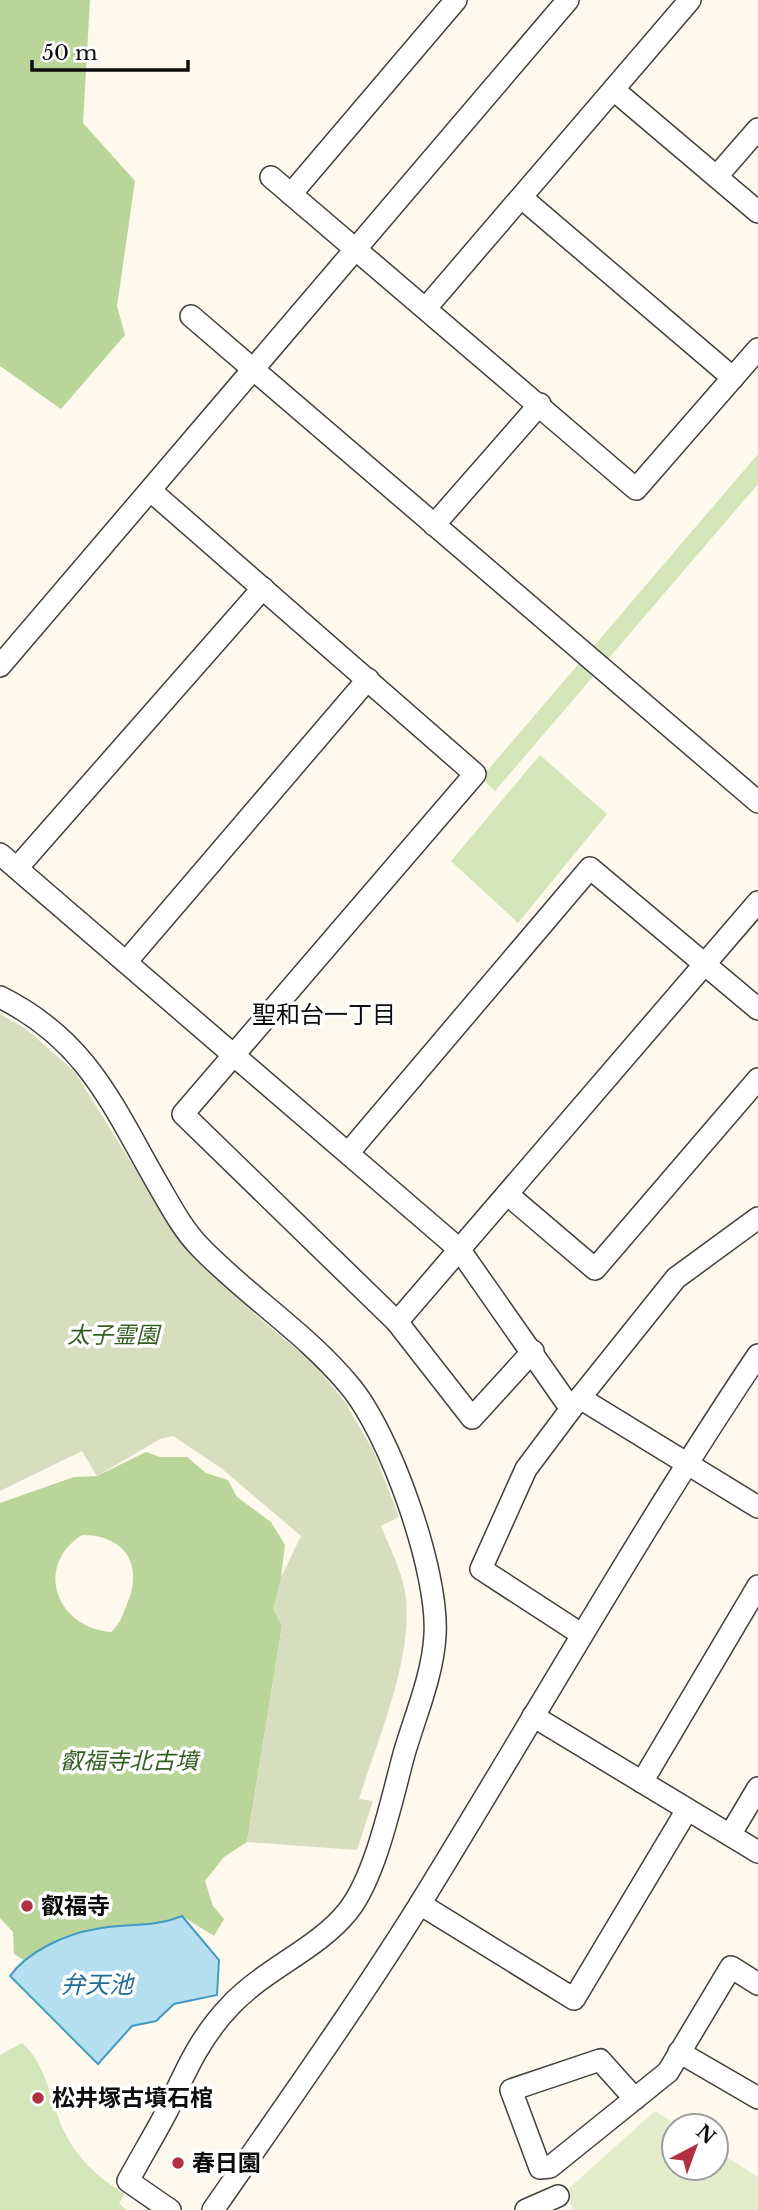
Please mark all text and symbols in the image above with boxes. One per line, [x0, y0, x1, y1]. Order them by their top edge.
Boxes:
scale bar [32, 28, 187, 72]
text: 50 m [42, 40, 98, 66]
district label: 聖和台一丁目 [252, 1000, 396, 1029]
park label: 太子霊園 [67, 1321, 162, 1349]
park label: 叡福寺北古墳 [60, 1747, 201, 1775]
place label: 叡福寺 [41, 1892, 110, 1920]
marker: 叡福寺 [19, 1898, 35, 1914]
water label: 弁天池 [61, 1970, 135, 1999]
place label: 松井塚古墳石棺 [52, 2084, 213, 2112]
marker: 松井塚古墳石棺 [30, 2090, 46, 2106]
north arrow [660, 2112, 730, 2182]
text: N [692, 2120, 720, 2149]
place label: 春日園 [192, 2149, 261, 2177]
marker: 春日園 [170, 2155, 186, 2171]

